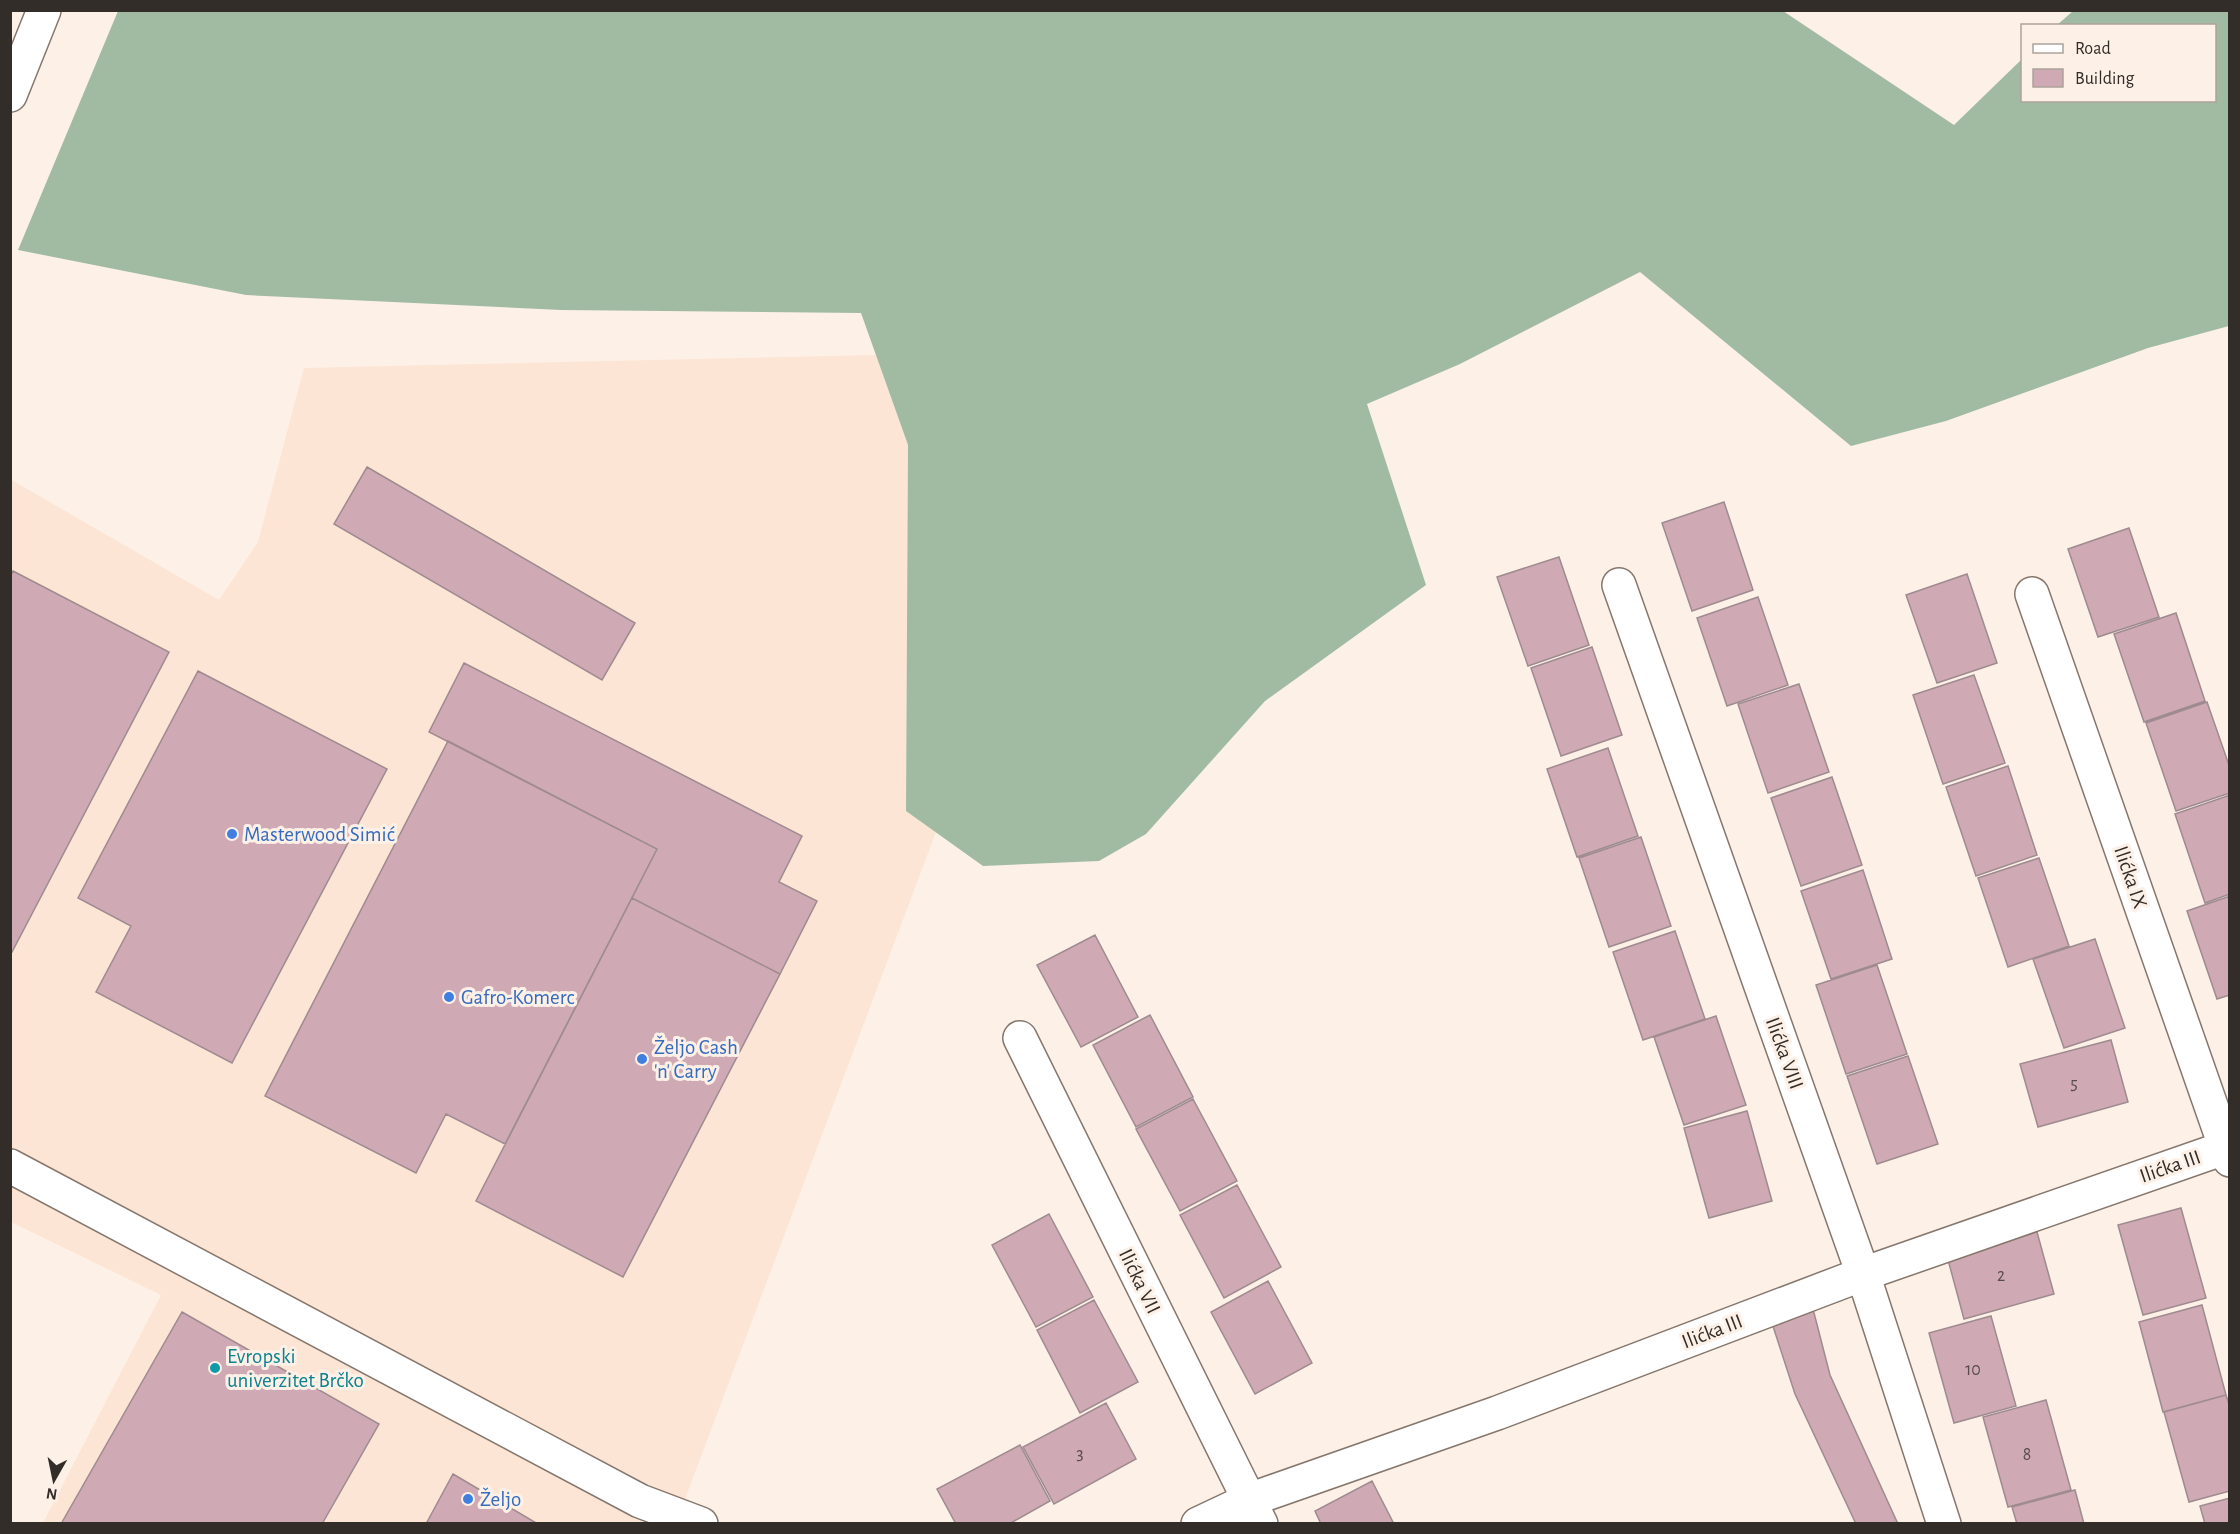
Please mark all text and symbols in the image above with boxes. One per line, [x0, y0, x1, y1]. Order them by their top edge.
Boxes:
legend [2021, 24, 2216, 102]
text: Road [2075, 40, 2111, 58]
text: Building [2075, 70, 2135, 88]
place label: Masterwood Simić [244, 824, 395, 845]
marker: Masterwood Simić [225, 827, 239, 841]
street label: Ilićka IX [2110, 843, 2151, 911]
place label: Gafro-Komerc [461, 987, 575, 1008]
marker: Gafro-Komerc [442, 990, 456, 1004]
street label: Ilićka VIII [1762, 1014, 1807, 1092]
place label: Željo Cash 'n' Carry [654, 1035, 738, 1082]
marker: Željo Cash 'n' Carry [635, 1052, 649, 1066]
house number: 5 [2070, 1075, 2078, 1093]
street label: Ilićka III [2137, 1146, 2203, 1187]
street label: Ilićka VII [1115, 1245, 1164, 1317]
house number: 2 [1997, 1267, 2005, 1285]
street label: Ilićka III [1679, 1310, 1745, 1353]
place label: Evropski univerzitet Brčko [227, 1346, 364, 1391]
marker: Evropski univerzitet Brčko [208, 1361, 222, 1375]
house number: 10 [1965, 1361, 1981, 1379]
house number: 3 [1076, 1445, 1084, 1463]
house number: 8 [2023, 1446, 2031, 1464]
north arrow [24, 1450, 84, 1510]
text: N [45, 1485, 59, 1503]
place label: Željo [480, 1487, 521, 1510]
marker: Željo [461, 1492, 475, 1506]

